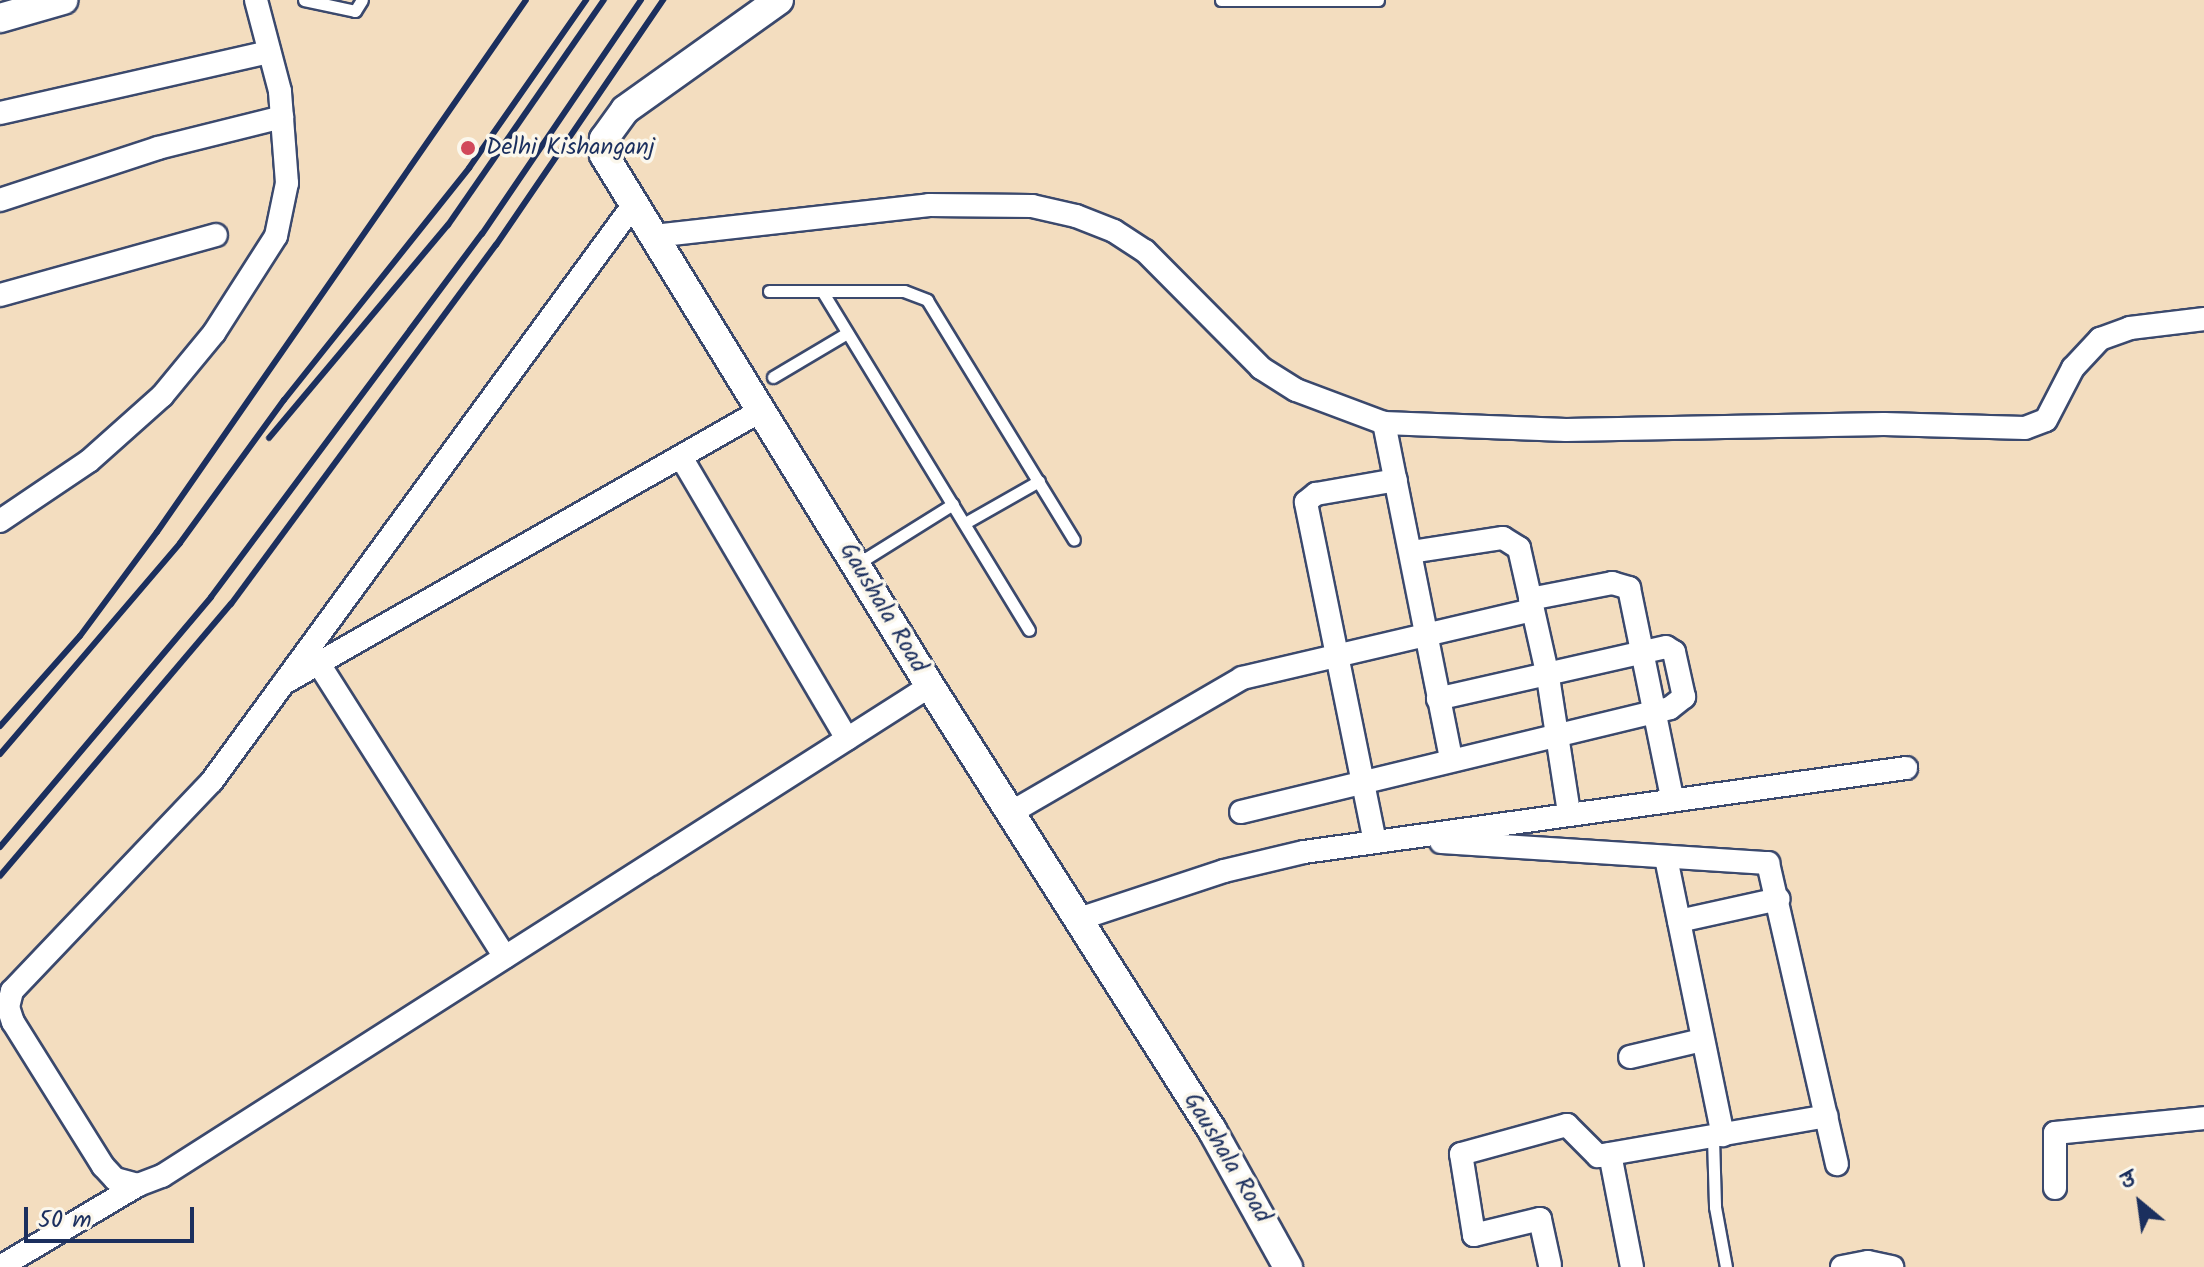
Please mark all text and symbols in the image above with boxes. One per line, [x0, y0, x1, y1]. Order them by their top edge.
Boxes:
place label: Delhi Kishanganj [486, 134, 655, 162]
marker: Delhi Kishanganj [457, 137, 479, 159]
street label: Gaushala Road [833, 538, 933, 678]
street label: Gaushala Road [1177, 1088, 1277, 1228]
north arrow [2100, 1163, 2180, 1243]
text: उ [2114, 1163, 2143, 1200]
scale bar [28, 1191, 198, 1241]
text: 50 m [38, 1201, 92, 1240]

